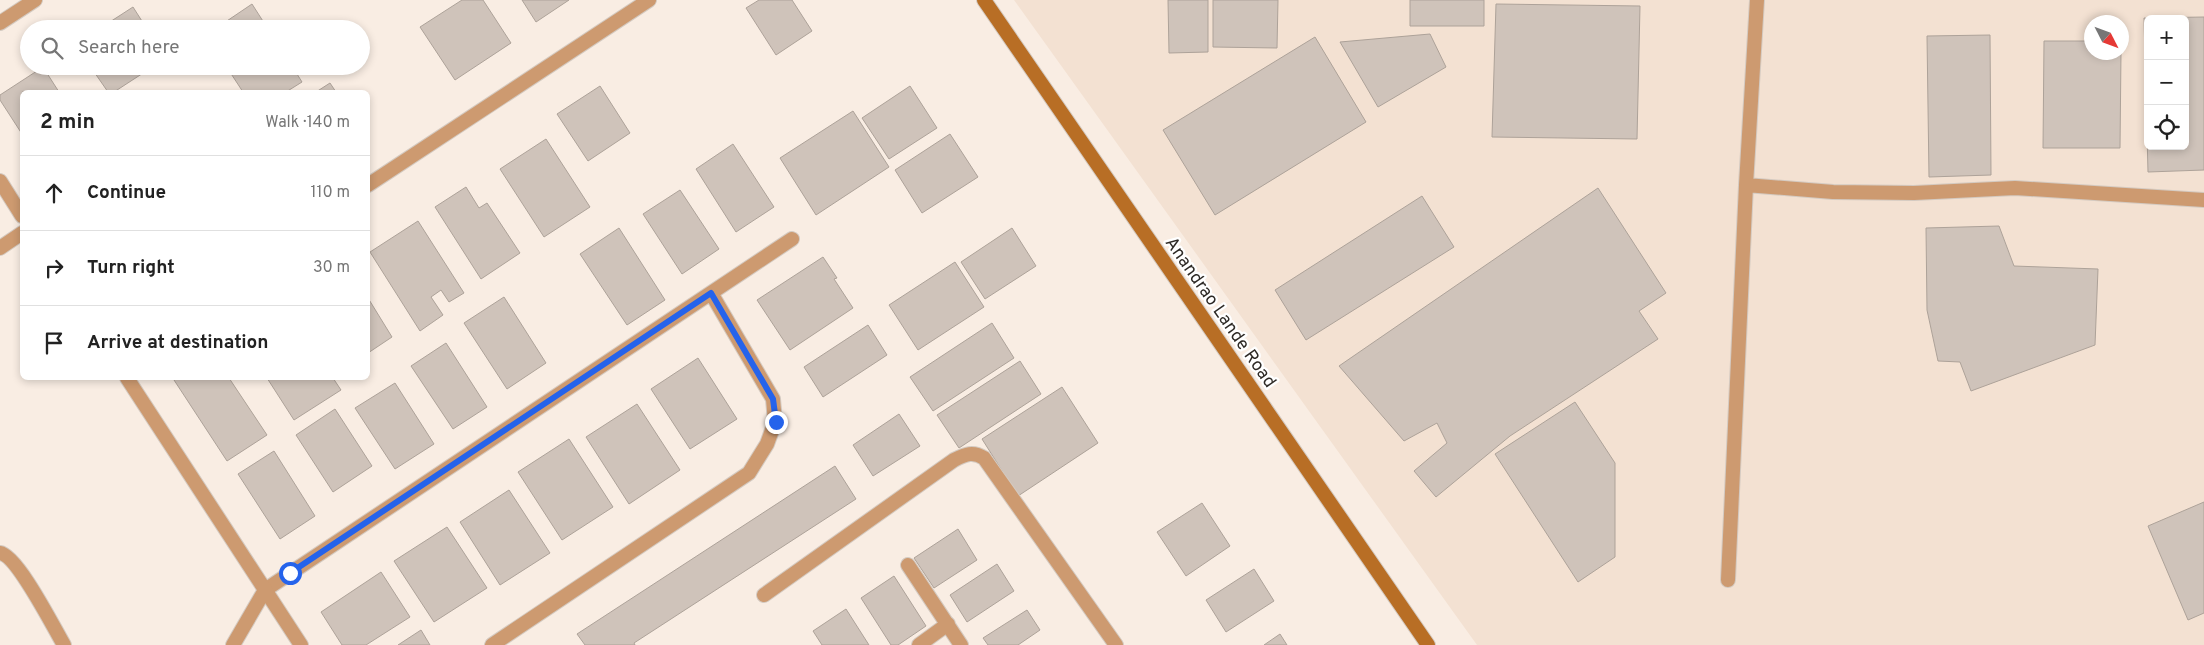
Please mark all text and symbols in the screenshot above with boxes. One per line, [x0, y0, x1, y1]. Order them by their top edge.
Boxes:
north arrow [2084, 15, 2129, 60]
map controls [2144, 15, 2189, 150]
button: + [2144, 15, 2189, 60]
search box [20, 20, 370, 75]
icon: search [38, 34, 66, 62]
text: Search here [78, 36, 180, 60]
button: − [2144, 60, 2189, 105]
button: locate [2144, 105, 2189, 150]
text: 2 min [40, 109, 95, 136]
text: Walk · 140 m [265, 113, 350, 133]
icon: ahead [40, 179, 68, 207]
text: Continue [87, 181, 166, 205]
text: 110 m [310, 183, 350, 203]
street label: Anandrao Lande Road [1159, 233, 1281, 393]
icon: right [40, 254, 68, 282]
text: Turn right [87, 256, 175, 280]
text: 30 m [313, 258, 350, 278]
icon: arrive [40, 329, 68, 357]
text: Arrive at destination [87, 331, 268, 355]
route end [765, 411, 788, 434]
route start [279, 562, 302, 585]

